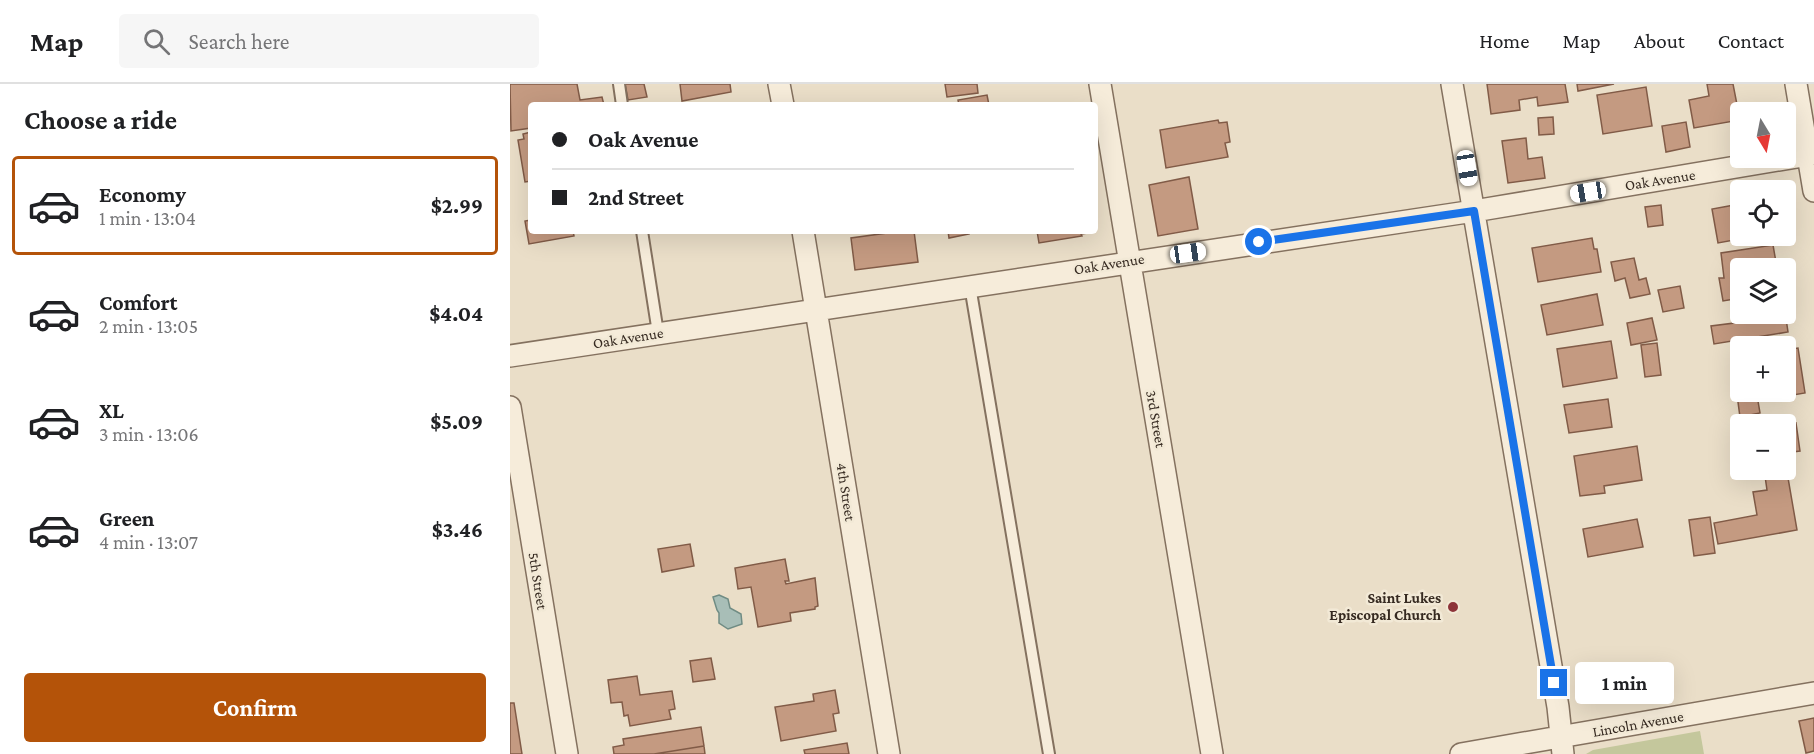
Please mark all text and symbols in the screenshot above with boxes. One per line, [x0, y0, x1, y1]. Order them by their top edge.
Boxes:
search box [119, 14, 539, 68]
icon: search [140, 25, 173, 58]
text: Map [30, 26, 83, 57]
text: Search here [188, 29, 289, 54]
text: Home [1479, 29, 1529, 53]
text: Map [1562, 29, 1601, 53]
text: About [1634, 29, 1685, 53]
text: Contact [1718, 29, 1784, 53]
north arrow [1730, 102, 1796, 168]
map controls [1730, 102, 1796, 480]
text: Choose a ride [24, 105, 177, 135]
text: Oak Avenue [588, 127, 699, 152]
car [1455, 149, 1479, 187]
street label: Oak Avenue [1624, 166, 1697, 193]
icon: car [27, 179, 81, 233]
car [1569, 180, 1607, 204]
button: locate [1730, 180, 1796, 246]
text: Economy [99, 182, 186, 207]
text: 2nd Street [588, 185, 684, 210]
text: $2.99 [431, 193, 483, 218]
text: 1 min · 13:04 [99, 207, 196, 229]
route start [1245, 228, 1272, 255]
car [1169, 242, 1207, 264]
street label: Oak Avenue [1073, 250, 1146, 277]
button: layers [1730, 258, 1796, 324]
icon: car [27, 287, 81, 341]
text: Comfort [99, 290, 177, 315]
text: $4.04 [429, 301, 483, 326]
text: 2 min · 13:05 [99, 315, 198, 337]
street label: Oak Avenue [592, 324, 665, 351]
button: + [1730, 336, 1796, 402]
street label: 3rd Street [1143, 389, 1169, 450]
icon: car [27, 395, 81, 449]
text: XL [99, 398, 124, 423]
text: $5.09 [430, 409, 483, 434]
button: − [1730, 414, 1796, 480]
text: 3 min · 13:06 [99, 423, 199, 445]
street label: 4th Street [834, 462, 859, 523]
icon: car [27, 503, 81, 557]
text: Green [99, 506, 155, 531]
text: $3.46 [432, 517, 483, 542]
text: 4 min · 13:07 [99, 531, 198, 553]
street label: 5th Street [526, 551, 551, 612]
place label: Saint Lukes Episcopal Church [1329, 590, 1441, 623]
marker: Saint Lukes Episcopal Church [1446, 600, 1460, 614]
callout: 1 min [1575, 662, 1674, 704]
route end [1540, 669, 1567, 696]
text: 1 min [1602, 672, 1647, 694]
button: Confirm [24, 673, 486, 742]
street label: Lincoln Avenue [1591, 708, 1685, 740]

